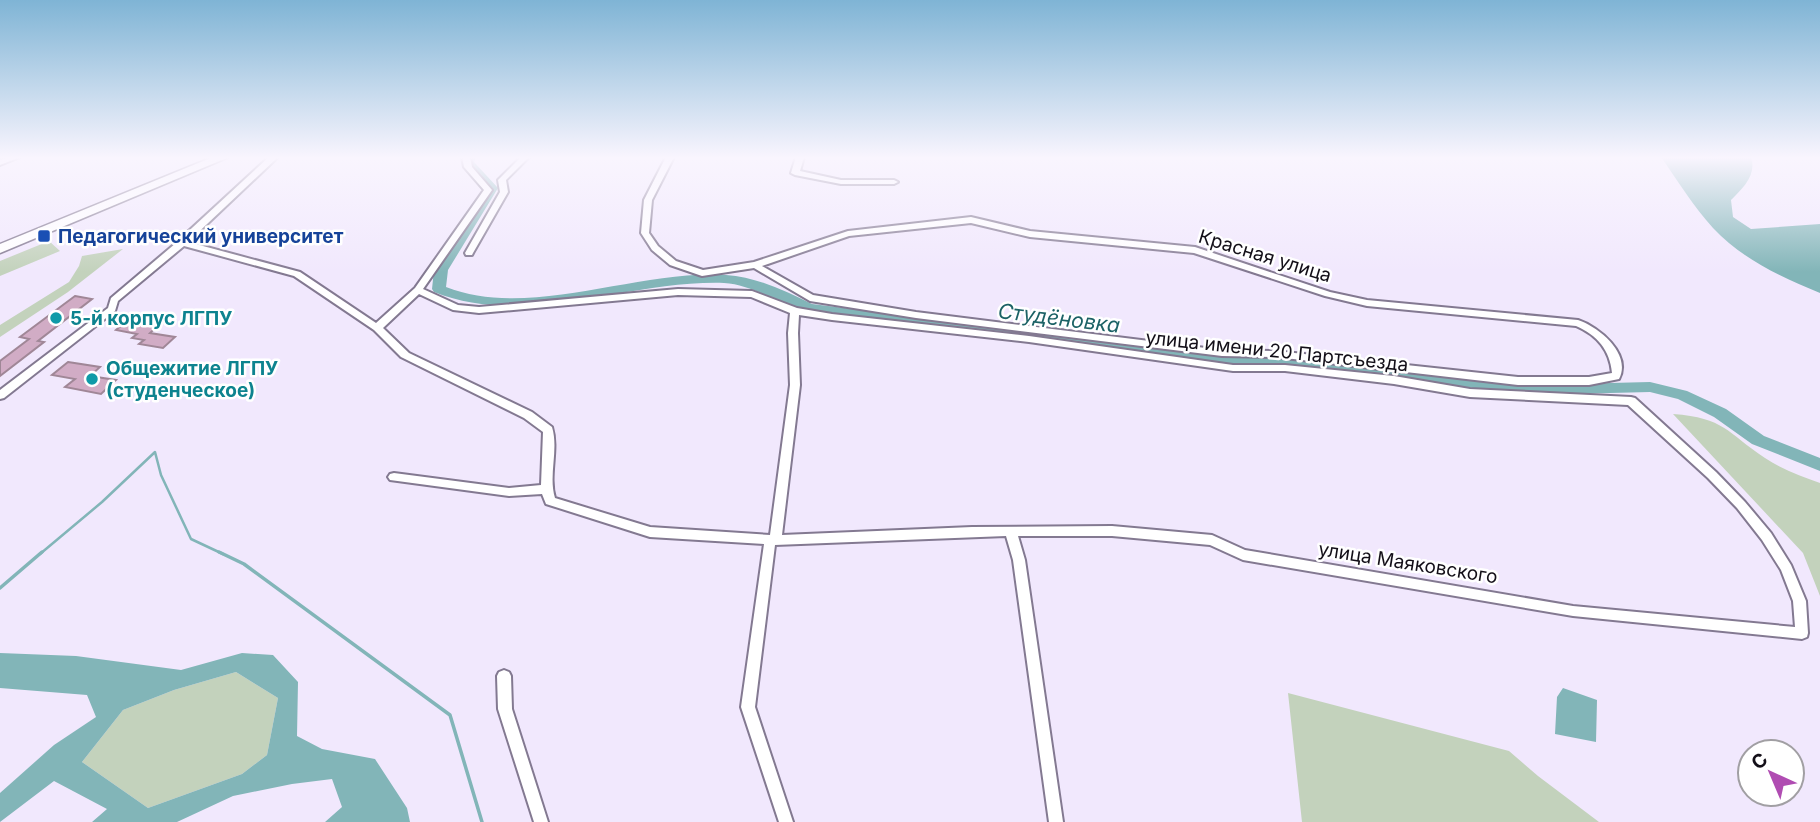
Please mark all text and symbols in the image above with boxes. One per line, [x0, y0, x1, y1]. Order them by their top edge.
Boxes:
place label: Педагогический университет [58, 225, 344, 248]
street label: Красная улица [1196, 225, 1334, 287]
marker: Педагогический университет [36, 228, 52, 244]
water label: Студёновка [997, 298, 1122, 338]
place label: 5-й корпус ЛГПУ [70, 307, 232, 330]
marker: 5-й корпус ЛГПУ [48, 310, 64, 326]
street label: улица имени 20 Партсъезда [1144, 326, 1410, 376]
place label: Общежитие ЛГПУ (студенческое) [106, 357, 278, 402]
marker: Общежитие ЛГПУ (студенческое) [84, 371, 100, 387]
street label: улица Маяковского [1317, 537, 1499, 589]
north arrow [1736, 738, 1806, 808]
text: С [1746, 748, 1773, 774]

